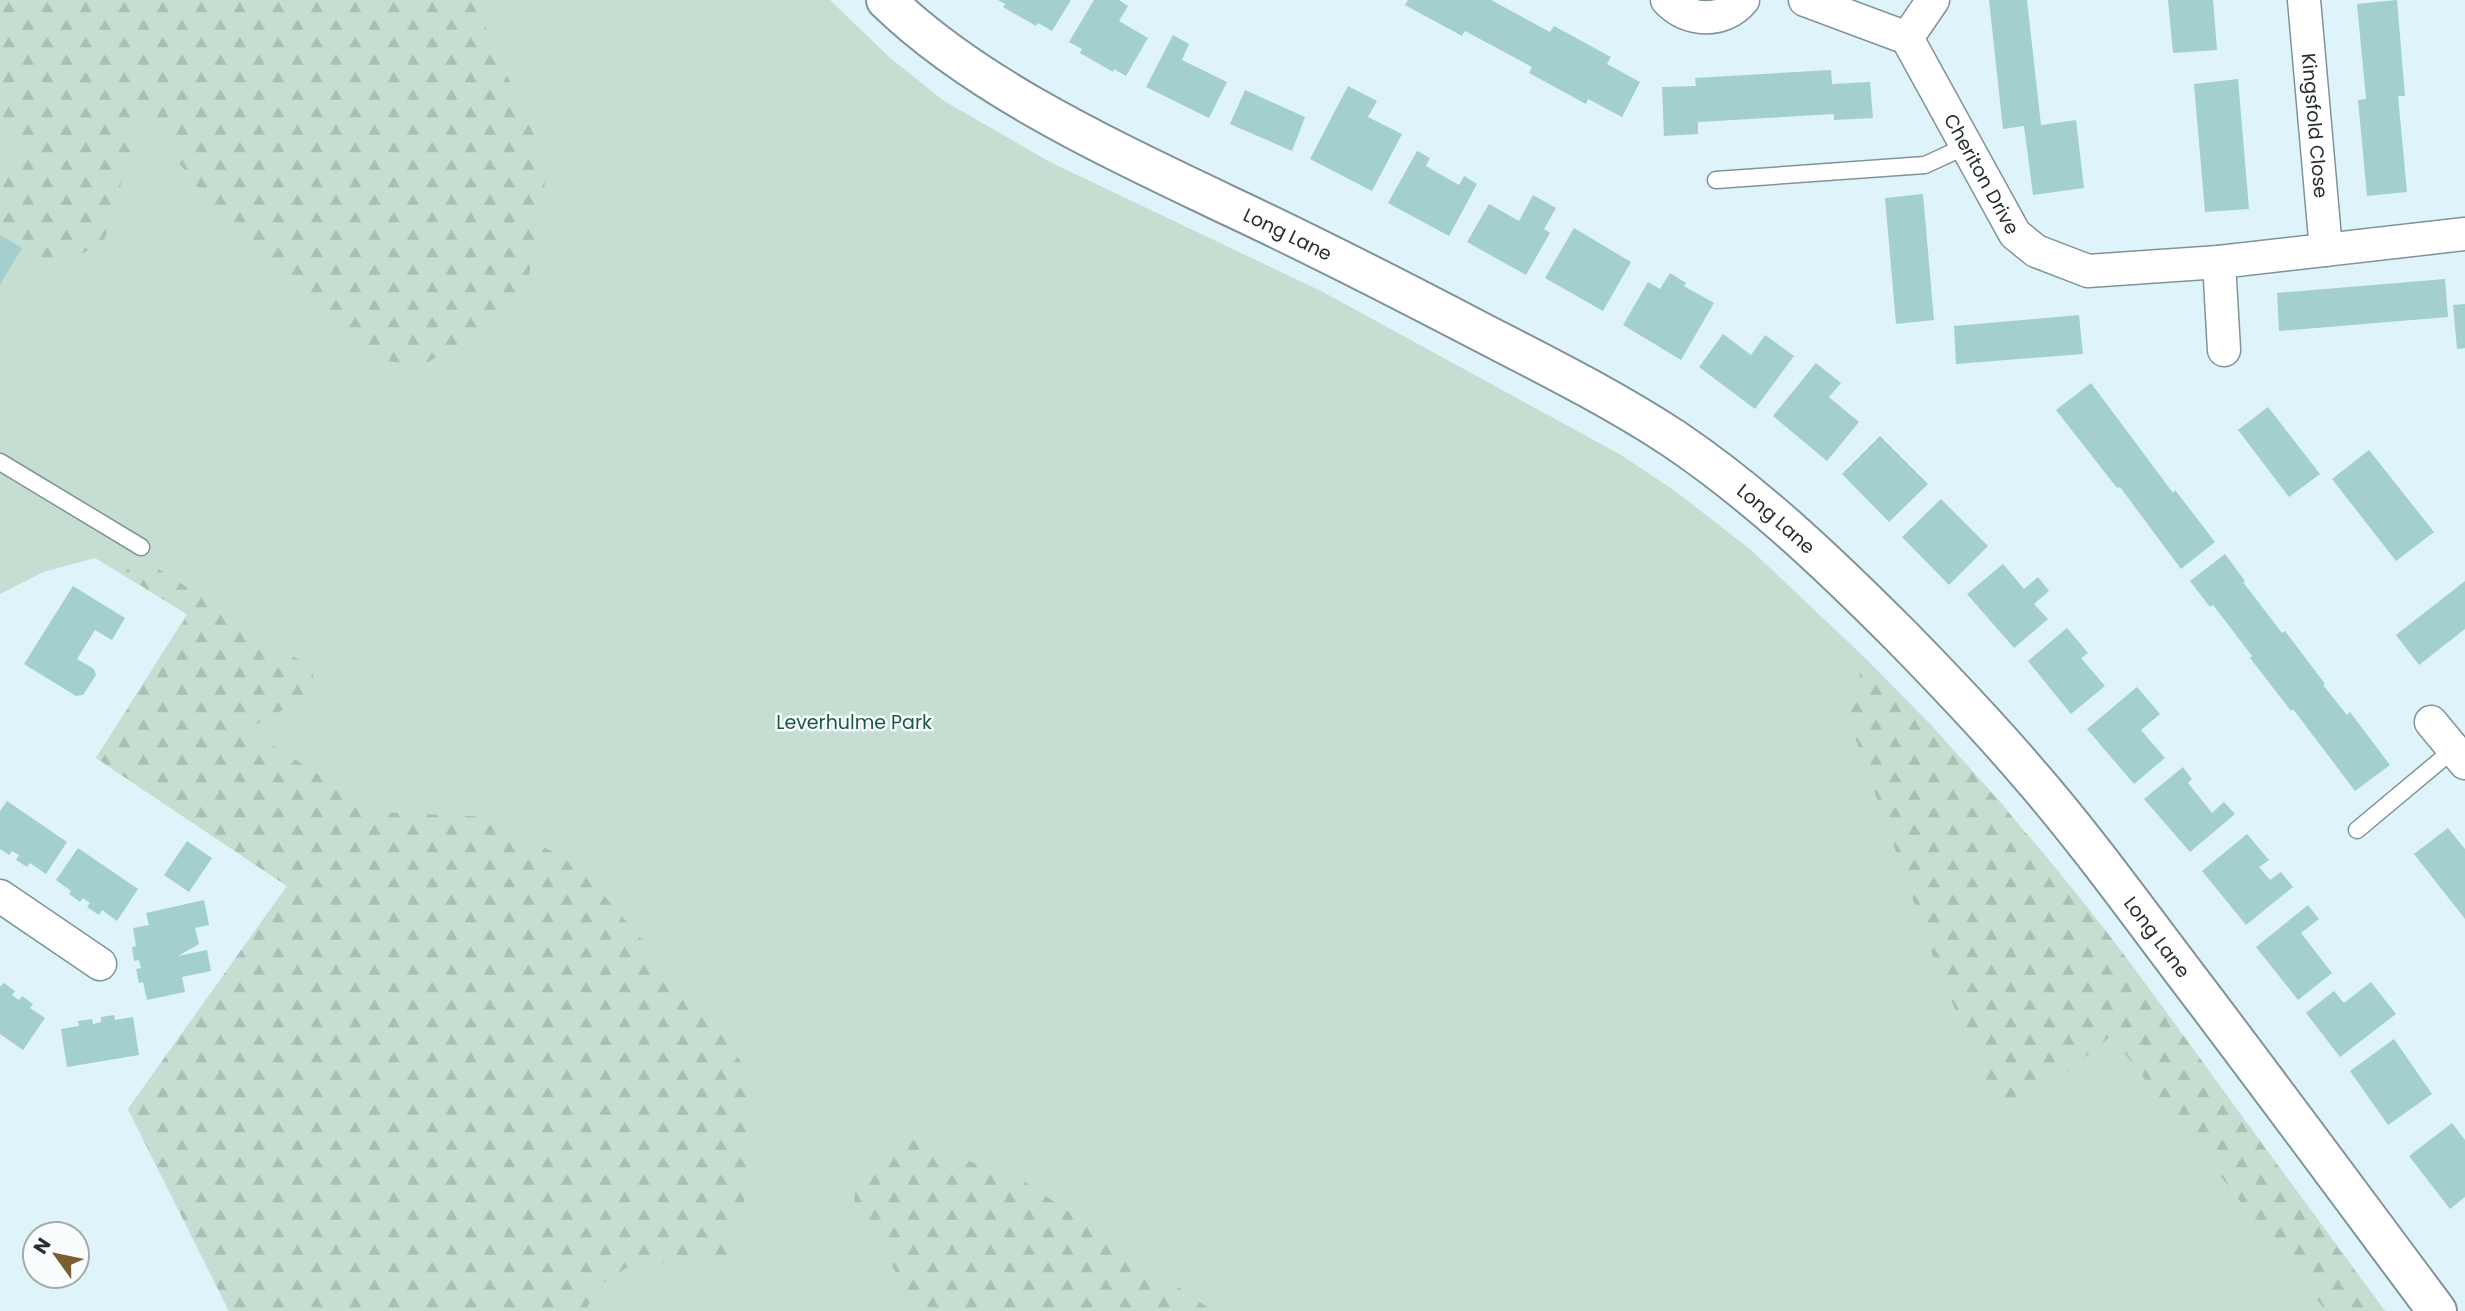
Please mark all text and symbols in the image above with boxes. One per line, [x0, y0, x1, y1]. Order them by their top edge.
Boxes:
street label: Kingsfold Close [2295, 52, 2334, 199]
street label: Cheriton Drive [1937, 109, 2026, 240]
street label: Long Lane [1239, 201, 1337, 268]
street label: Long Lane [1731, 478, 1821, 560]
park label: Leverhulme Park [776, 709, 932, 736]
street label: Long Lane [2117, 891, 2196, 984]
north arrow [21, 1220, 91, 1290]
text: N [27, 1233, 57, 1259]

